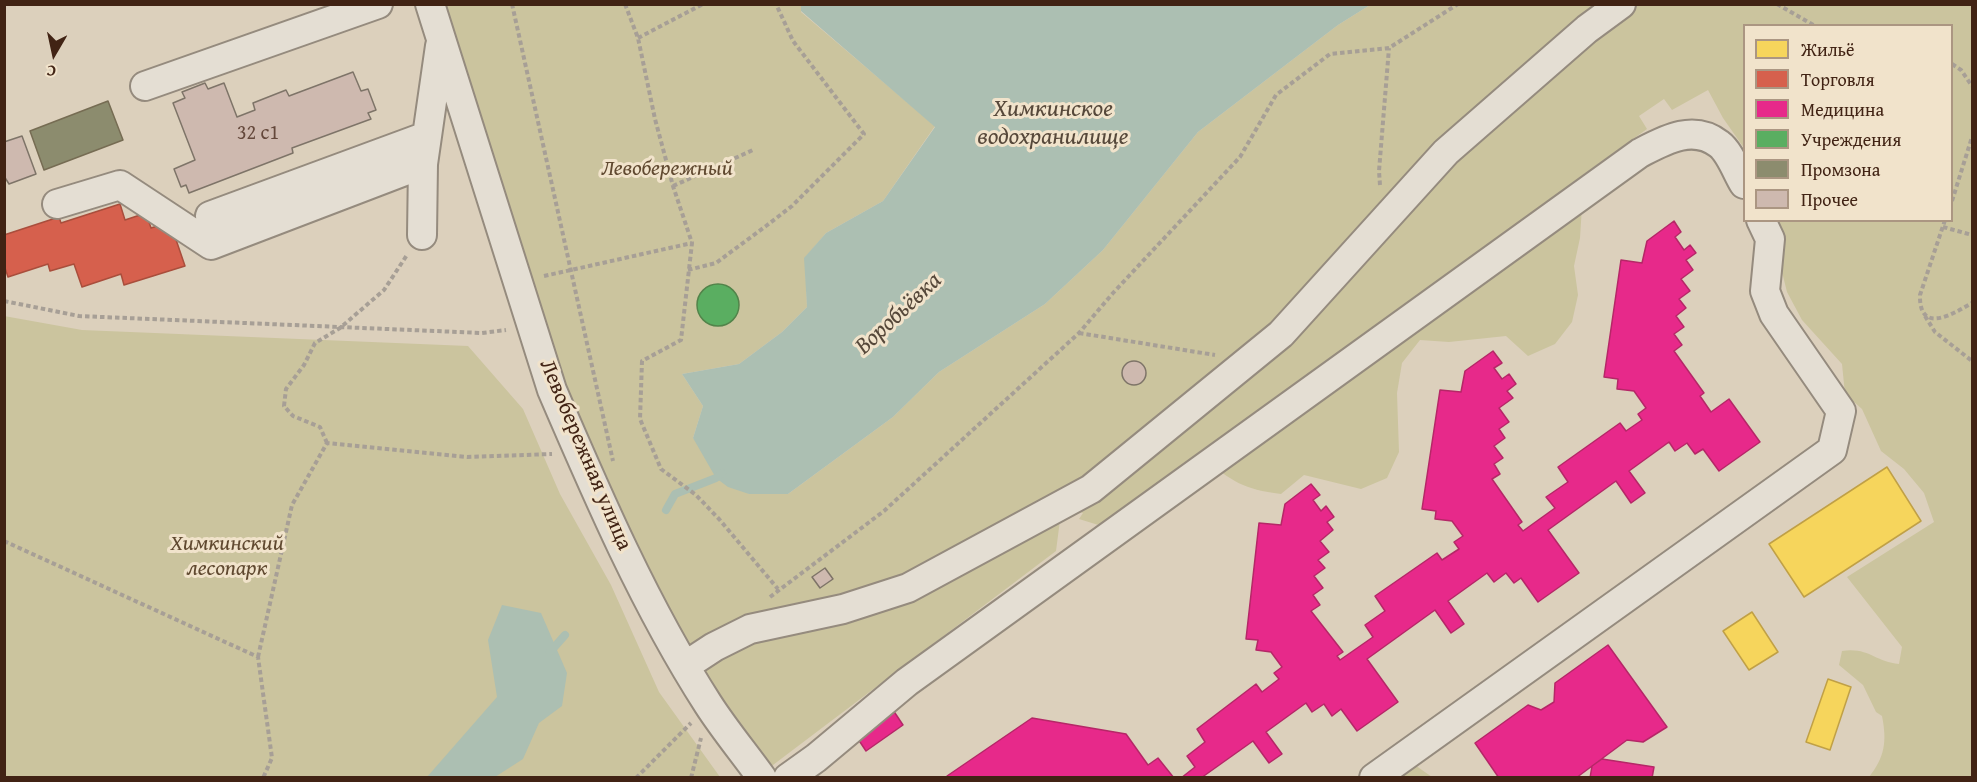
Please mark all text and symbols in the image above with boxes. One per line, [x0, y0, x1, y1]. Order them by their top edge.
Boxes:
north arrow [24, 24, 84, 84]
legend [1743, 24, 1953, 222]
text: Жильё [1801, 36, 1855, 63]
text: С [45, 59, 58, 84]
text: Торговля [1801, 66, 1875, 93]
water label: Химкинское водохранилище [978, 96, 1128, 152]
text: Медицина [1801, 96, 1884, 123]
house number: 32 с1 [237, 122, 279, 146]
text: Учреждения [1801, 126, 1901, 153]
park label: Левобережный [601, 156, 733, 182]
text: Промзона [1801, 156, 1880, 183]
text: Прочее [1801, 186, 1858, 213]
water label: Воробьёвка [850, 267, 948, 361]
street label: Левобережная улица [533, 356, 637, 554]
park label: Химкинский лесопарк [170, 531, 284, 582]

